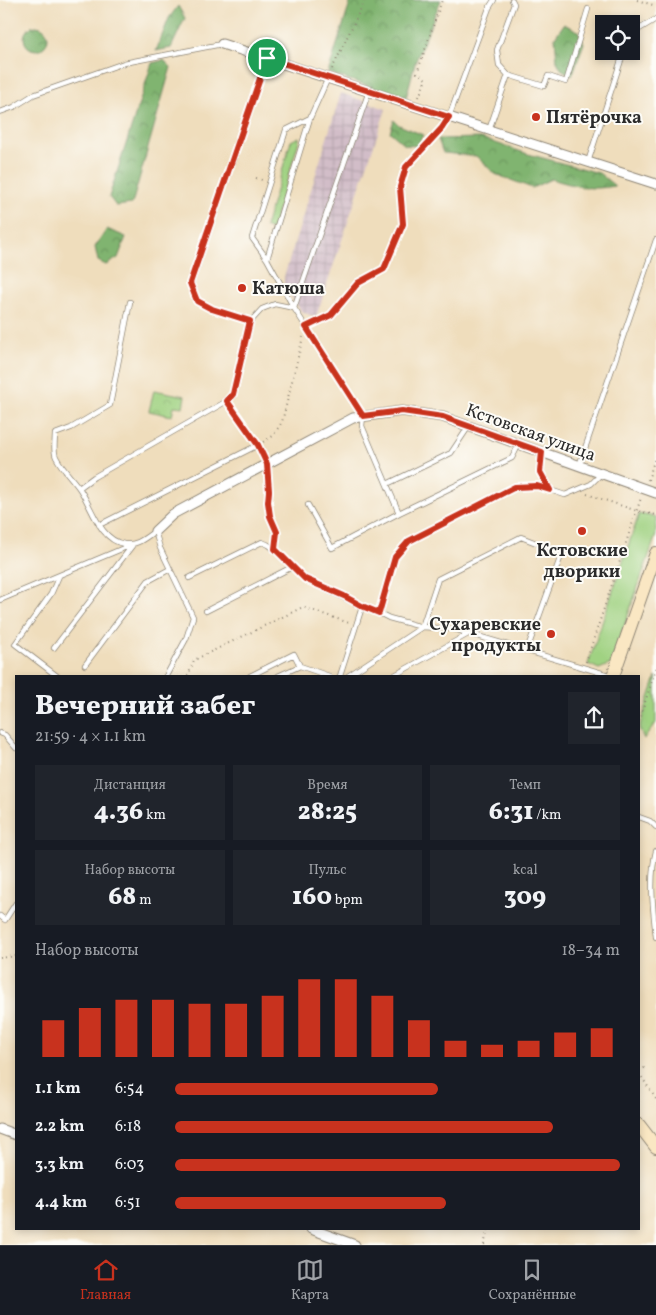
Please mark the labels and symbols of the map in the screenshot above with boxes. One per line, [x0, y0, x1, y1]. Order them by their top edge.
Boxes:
pin [246, 37, 288, 79]
place label: Пятёрочка [546, 106, 642, 131]
marker: Пятёрочка [530, 111, 542, 123]
place label: Катюша [252, 277, 325, 302]
marker: Катюша [236, 282, 248, 294]
street label: Кстовская улица [462, 398, 599, 469]
marker: Кстовские дворики [576, 525, 588, 537]
place label: Кстовские дворики [536, 539, 628, 585]
place label: Сухаревские продукты [429, 613, 541, 659]
marker: Сухаревские продукты [545, 628, 557, 640]

